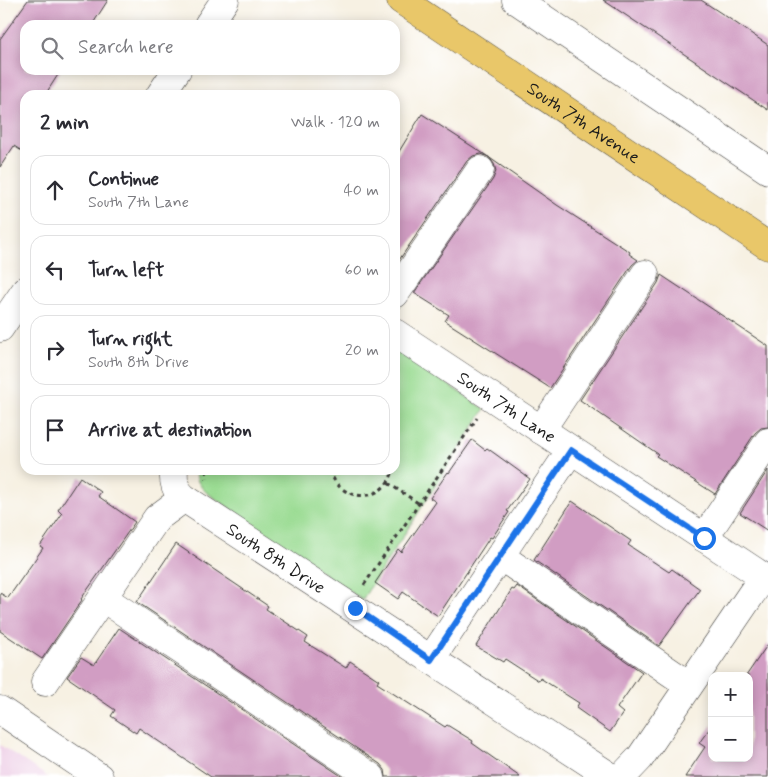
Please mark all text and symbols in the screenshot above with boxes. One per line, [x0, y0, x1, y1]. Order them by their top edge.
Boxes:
search box [20, 20, 400, 75]
icon: search [38, 34, 66, 62]
text: Search here [78, 35, 174, 60]
street label: South 7th Avenue [522, 77, 645, 170]
text: 2 min [40, 109, 89, 137]
text: Walk · 120 m [291, 112, 380, 133]
text: Continue [88, 167, 159, 192]
icon: ahead [41, 176, 69, 204]
text: 40 m [343, 180, 379, 201]
text: South 7th Lane [88, 192, 189, 213]
icon: left [41, 256, 69, 284]
text: Turn left [88, 258, 164, 283]
text: 60 m [345, 260, 379, 281]
text: Turn right [88, 327, 172, 352]
icon: right [41, 336, 69, 364]
text: 20 m [345, 340, 379, 361]
text: South 8th Drive [88, 352, 189, 373]
street label: South 7th Lane [452, 366, 560, 449]
icon: arrive [41, 416, 69, 444]
text: Arrive at destination [88, 418, 252, 443]
street label: South 8th Drive [221, 518, 330, 600]
route start [693, 527, 716, 550]
route end [344, 597, 367, 620]
map controls [708, 672, 753, 762]
button: + [708, 672, 753, 717]
button: − [708, 717, 753, 762]

